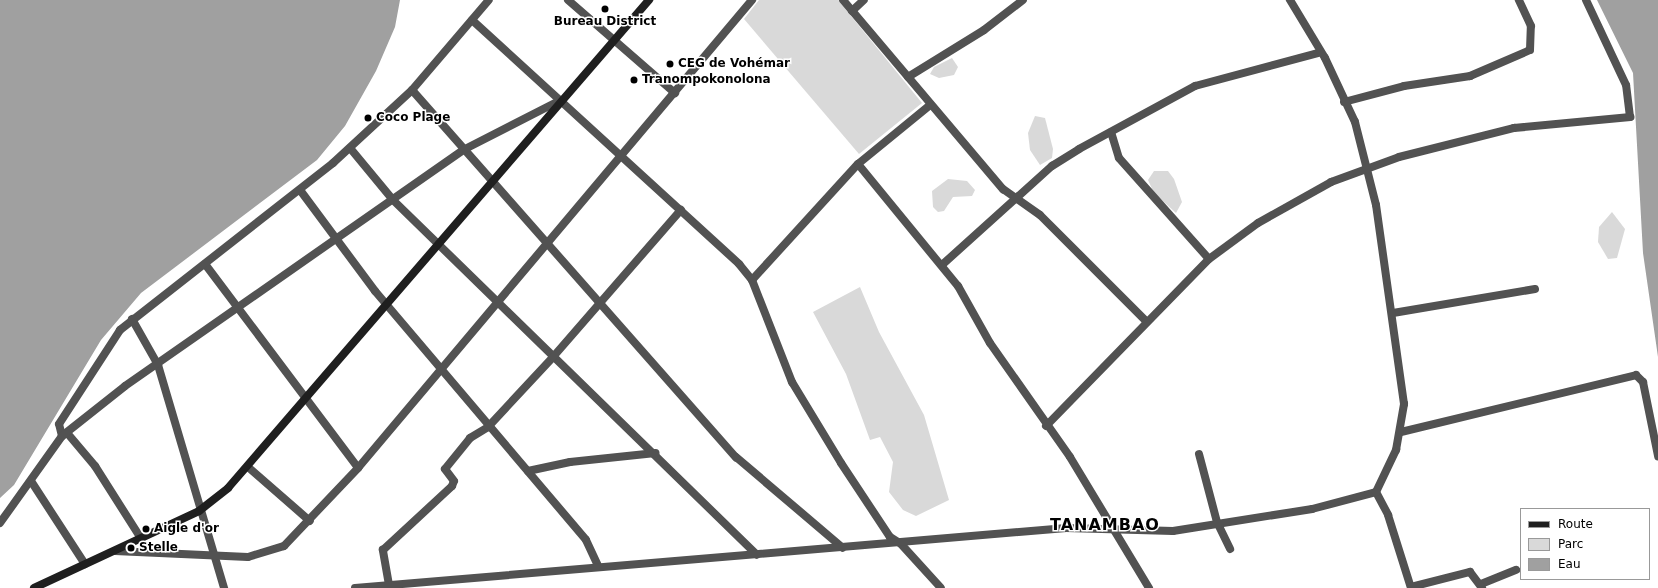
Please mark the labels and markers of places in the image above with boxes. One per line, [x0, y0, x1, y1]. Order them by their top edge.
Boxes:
marker: Bureau District [600, 4, 610, 14]
place label: Bureau District [554, 15, 656, 29]
place label: CEG de Vohémar [678, 57, 790, 71]
marker: CEG de Vohémar [665, 59, 675, 69]
place label: Tranompokonolona [642, 73, 771, 87]
marker: Tranompokonolona [629, 75, 639, 85]
place label: Coco Plage [376, 111, 450, 125]
marker: Coco Plage [363, 113, 373, 123]
place label: Aigle d'or [154, 522, 219, 536]
marker: Aigle d'or [141, 524, 151, 534]
place label: Stelle [139, 541, 178, 555]
marker: Stelle [126, 543, 136, 553]

